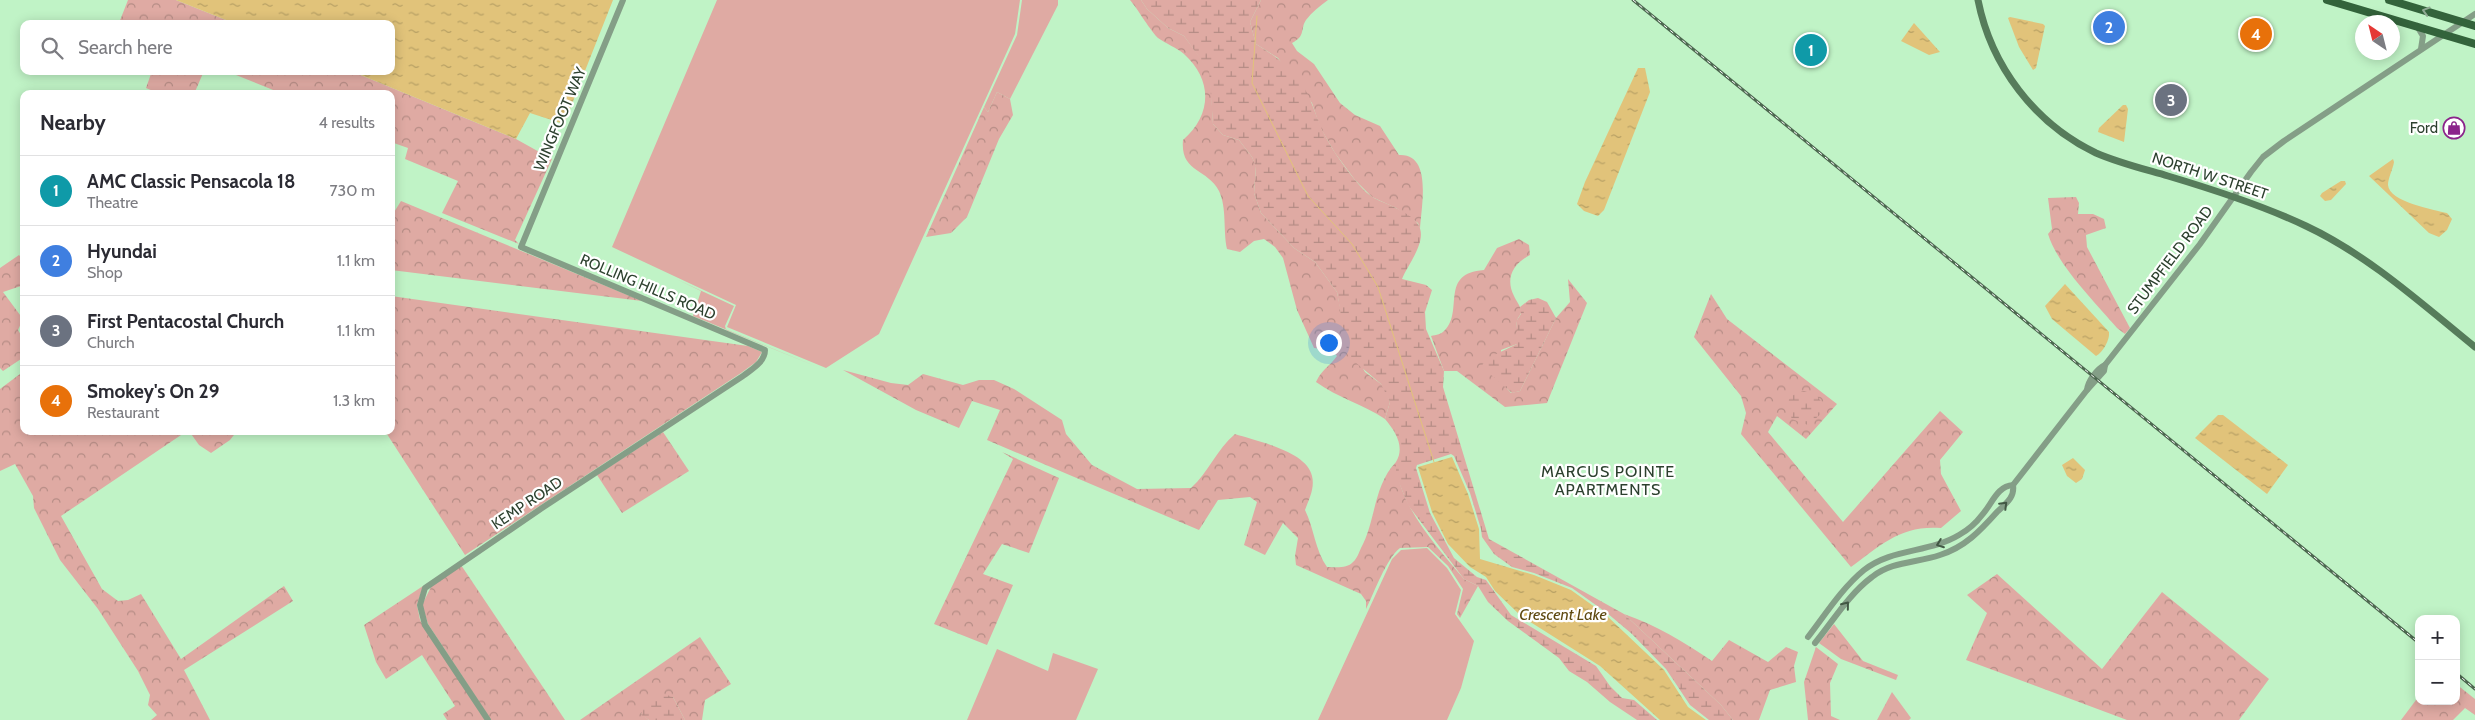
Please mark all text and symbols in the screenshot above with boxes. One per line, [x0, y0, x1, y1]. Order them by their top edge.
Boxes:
one-way arrow [2422, 7, 2431, 17]
pin: 2 [2093, 8, 2125, 46]
pin: 4 [2240, 15, 2272, 53]
north arrow [2355, 15, 2400, 60]
search box [20, 20, 395, 75]
pin: 1 [1795, 31, 1827, 69]
icon: search [38, 34, 66, 62]
text: Search here [78, 36, 172, 59]
street label: WINGFOOT WAY [530, 64, 590, 174]
pin: 3 [2155, 81, 2187, 119]
text: Nearby [40, 110, 106, 135]
text: 4 results [318, 113, 375, 132]
shop icon: Ford [2442, 116, 2466, 140]
place label: Ford [2410, 119, 2438, 137]
street label: NORTH W STREET [2150, 149, 2270, 203]
text: AMC Classic Pensacola 18 [87, 170, 296, 193]
text: 1 [53, 181, 59, 200]
text: 730 m [329, 181, 375, 200]
text: Theatre [87, 193, 138, 212]
street label: STUMPFIELD ROAD [2124, 202, 2217, 318]
text: Hyundai [87, 240, 157, 263]
street label: ROLLING HILLS ROAD [577, 250, 719, 324]
text: 2 [52, 251, 60, 270]
text: 1.1 km [337, 251, 375, 270]
text: Shop [87, 263, 123, 282]
text: First Pentacostal Church [87, 310, 284, 333]
text: 3 [52, 321, 60, 340]
text: 1.1 km [337, 321, 375, 340]
your location [1316, 330, 1342, 356]
text: Church [87, 333, 135, 352]
text: Smokey's On 29 [87, 380, 219, 403]
text: 4 [51, 391, 61, 410]
text: 1.3 km [333, 391, 375, 410]
text: Restaurant [87, 403, 159, 422]
district label: MARCUS POINTE APARTMENTS [1541, 462, 1675, 499]
street label: KEMP ROAD [488, 473, 566, 533]
one-way arrow [1998, 502, 2007, 511]
one-way arrow [1937, 538, 1945, 548]
one-way arrow [1840, 602, 1849, 611]
water label: Crescent Lake [1519, 605, 1607, 624]
map controls [2415, 615, 2460, 705]
button: + [2415, 615, 2460, 660]
button: − [2415, 660, 2460, 705]

